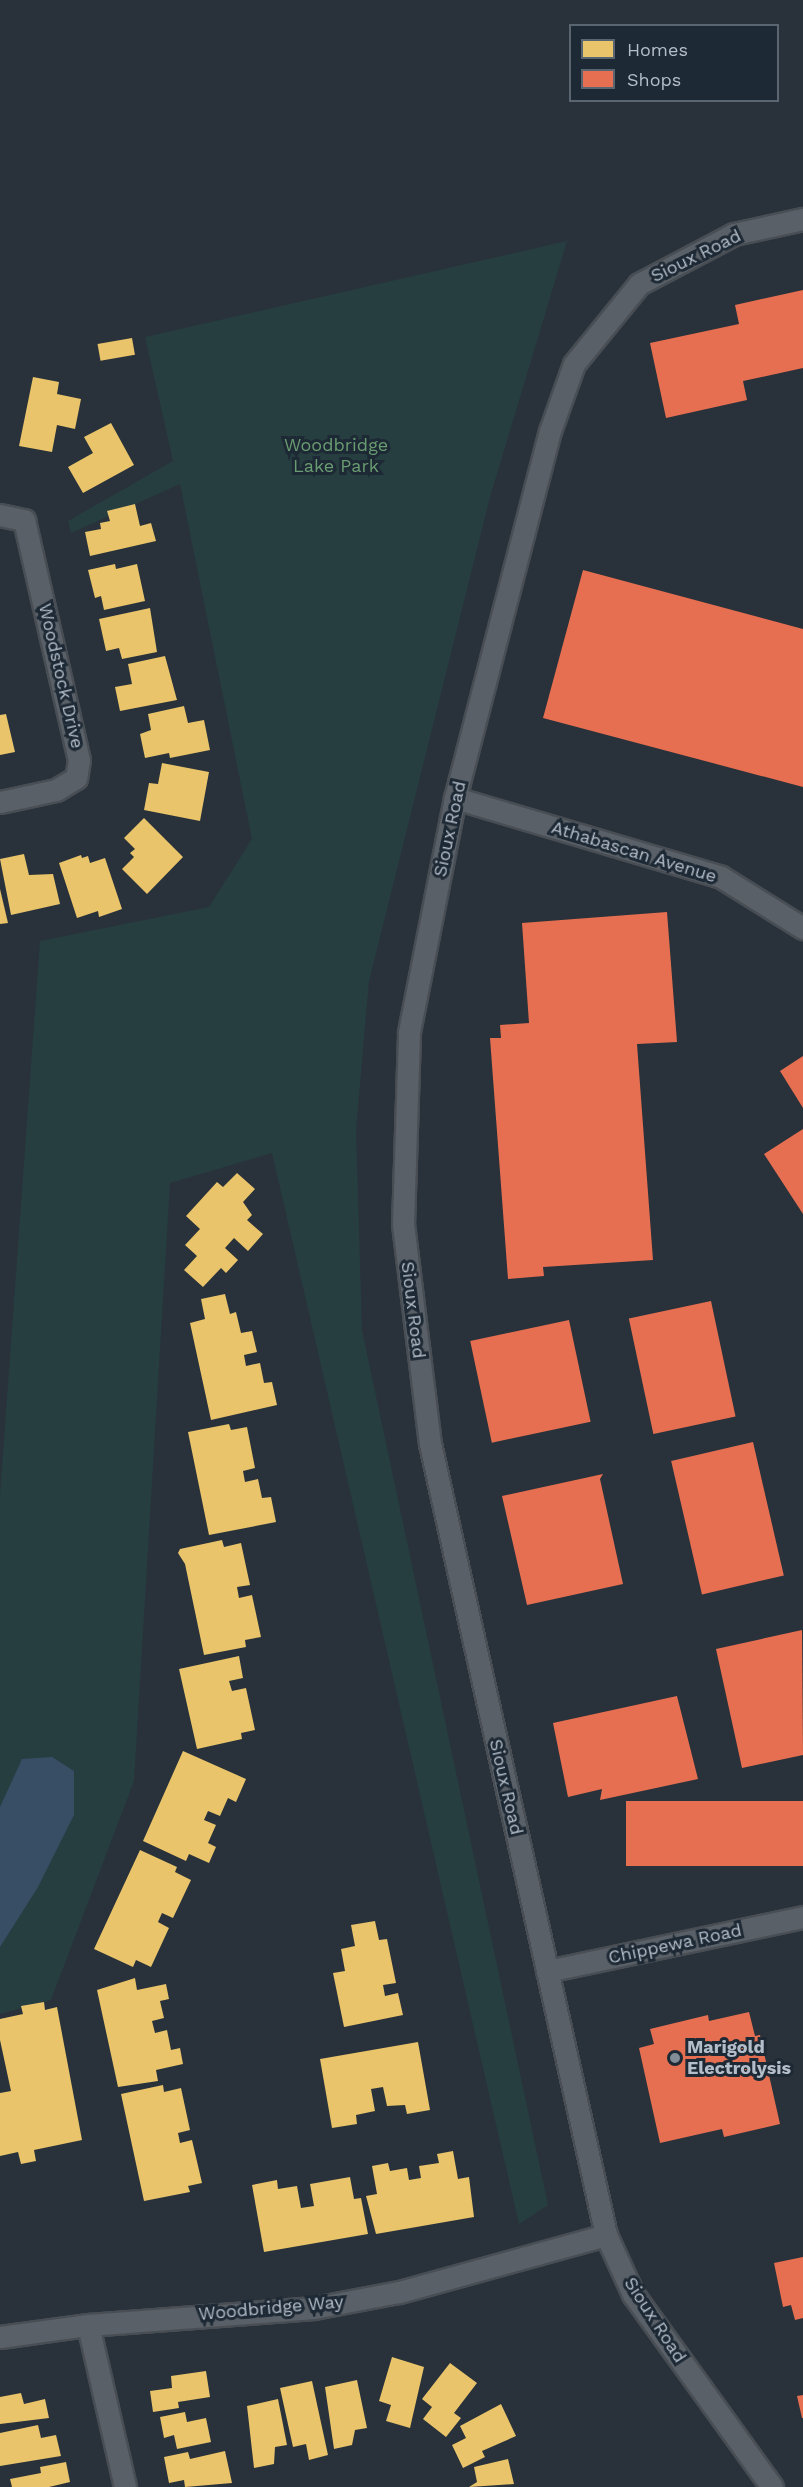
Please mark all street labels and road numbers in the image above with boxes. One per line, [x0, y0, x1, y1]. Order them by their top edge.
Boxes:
street label: Sioux Road [647, 225, 745, 287]
street label: Woodstock Drive [34, 601, 88, 751]
street label: Sioux Road [429, 779, 471, 879]
street label: Athabascan Avenue [548, 816, 720, 888]
street label: Sioux Road [396, 1260, 430, 1360]
street label: Sioux Road [484, 1737, 528, 1837]
street label: Chippewa Road [606, 1919, 744, 1969]
street label: Sioux Road [619, 2273, 691, 2367]
street label: Woodbridge Way [197, 2291, 345, 2325]

